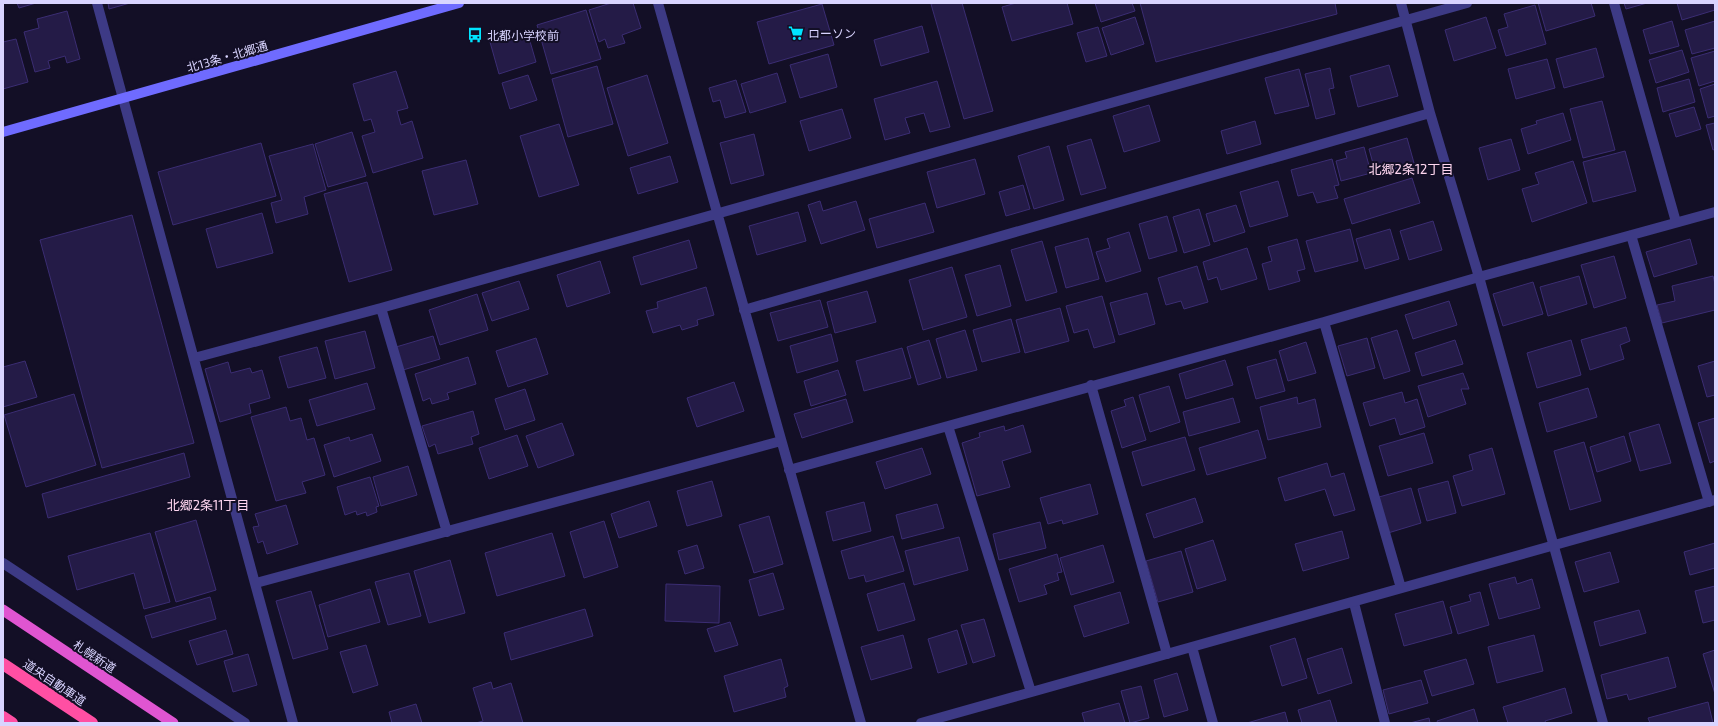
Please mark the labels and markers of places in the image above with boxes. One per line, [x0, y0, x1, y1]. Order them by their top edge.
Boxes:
supermarket icon: ローソン [787, 24, 805, 42]
bus stop icon: 北都小学校前 [466, 26, 484, 44]
place label: ローソン [808, 26, 856, 40]
place label: 北都小学校前 [487, 28, 559, 42]

